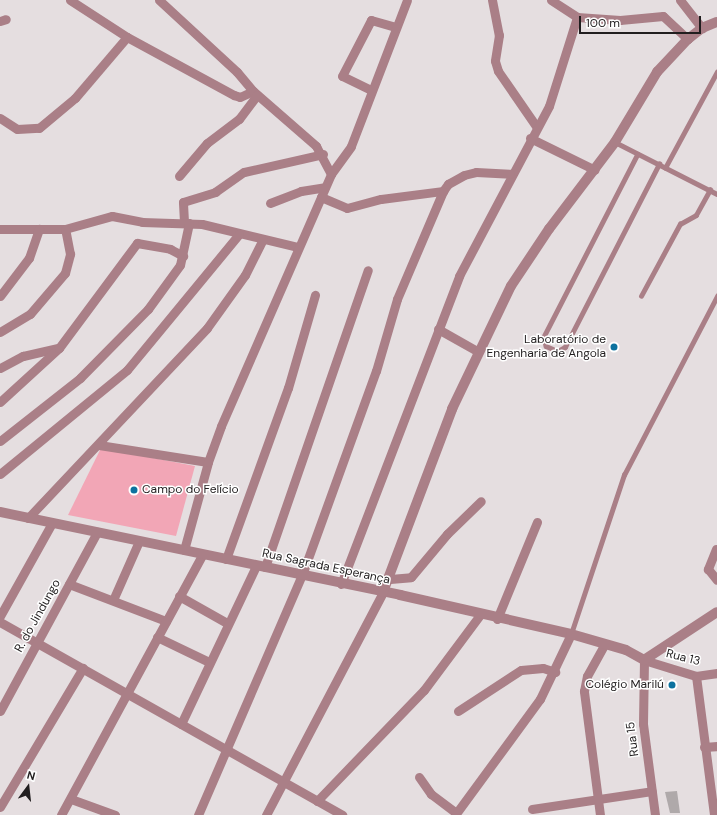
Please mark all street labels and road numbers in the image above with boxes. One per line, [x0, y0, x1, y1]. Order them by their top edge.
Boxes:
street label: Rua Sagrada Esperança [261, 546, 391, 588]
street label: R. do Jindungo [12, 577, 64, 655]
street label: Rua 13 [664, 647, 702, 669]
street label: Rua 15 [624, 721, 642, 757]

